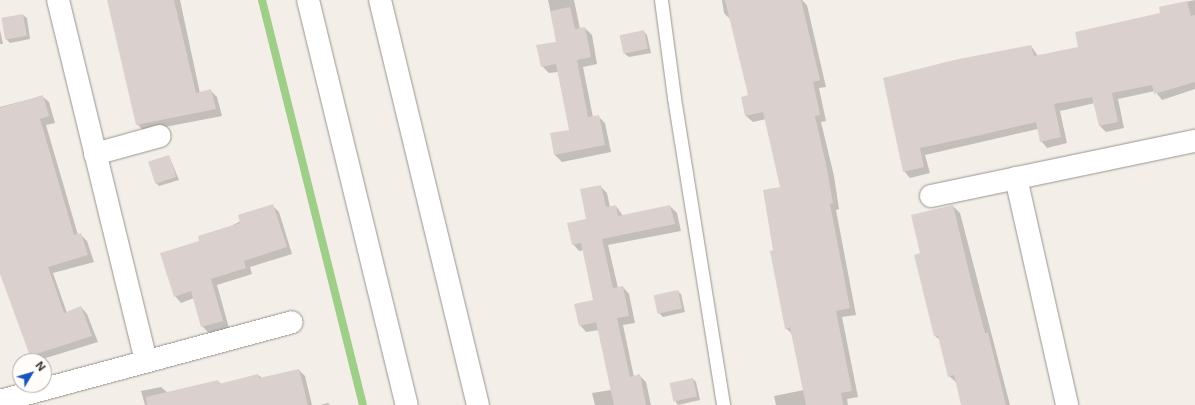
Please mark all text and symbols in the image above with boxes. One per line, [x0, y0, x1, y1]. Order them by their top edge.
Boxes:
north arrow [12, 353, 52, 393]
text: N [33, 359, 49, 374]

